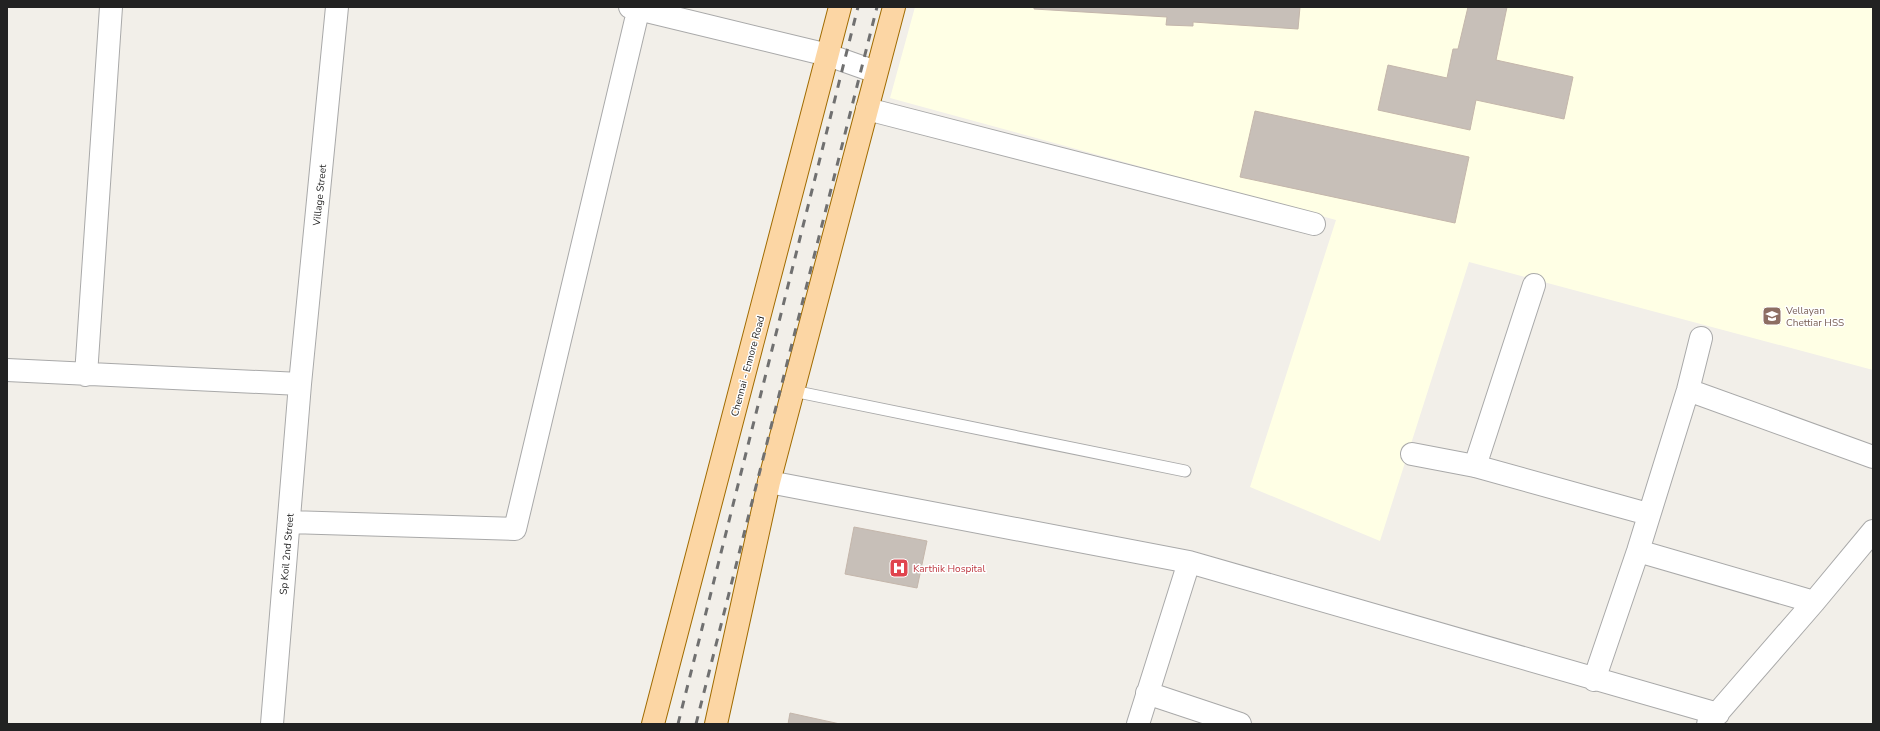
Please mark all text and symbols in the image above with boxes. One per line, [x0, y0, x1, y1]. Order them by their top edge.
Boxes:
street label: Village Street [310, 163, 330, 227]
place label: Vellayan Chettiar HSS [1785, 304, 1844, 330]
school or university icon: Vellayan Chettiar HSS [1761, 305, 1783, 327]
street label: Chennai - Ennore Road [728, 314, 768, 418]
street label: Sp Koil 2nd Street [276, 512, 298, 595]
hospital icon: Karthik Hospital [888, 557, 910, 579]
place label: Karthik Hospital [913, 562, 985, 576]

